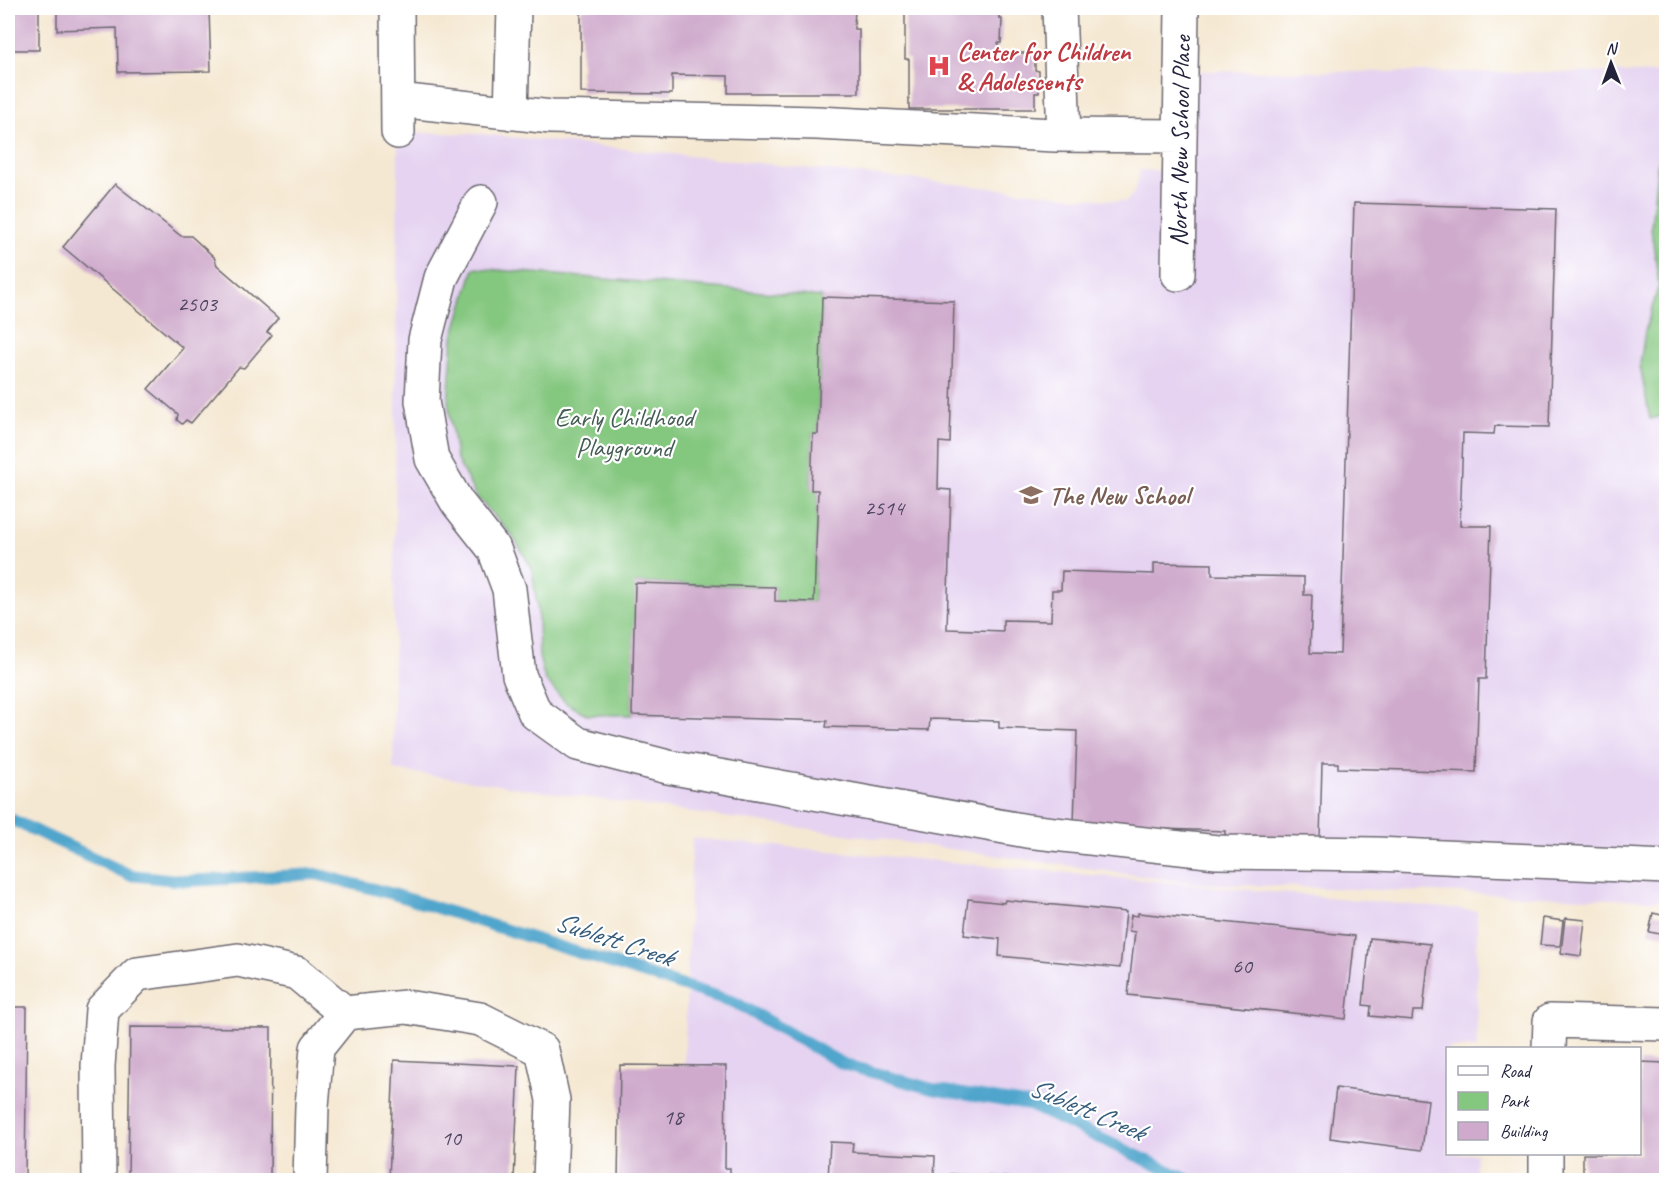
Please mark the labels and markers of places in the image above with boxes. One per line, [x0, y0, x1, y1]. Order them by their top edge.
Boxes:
place label: Center for Children & Adolescents [957, 35, 1131, 98]
hospital icon: Center for Children & Adolescents [926, 53, 952, 79]
place label: The New School [1049, 479, 1194, 512]
school or university icon: The New School [1018, 482, 1044, 508]

